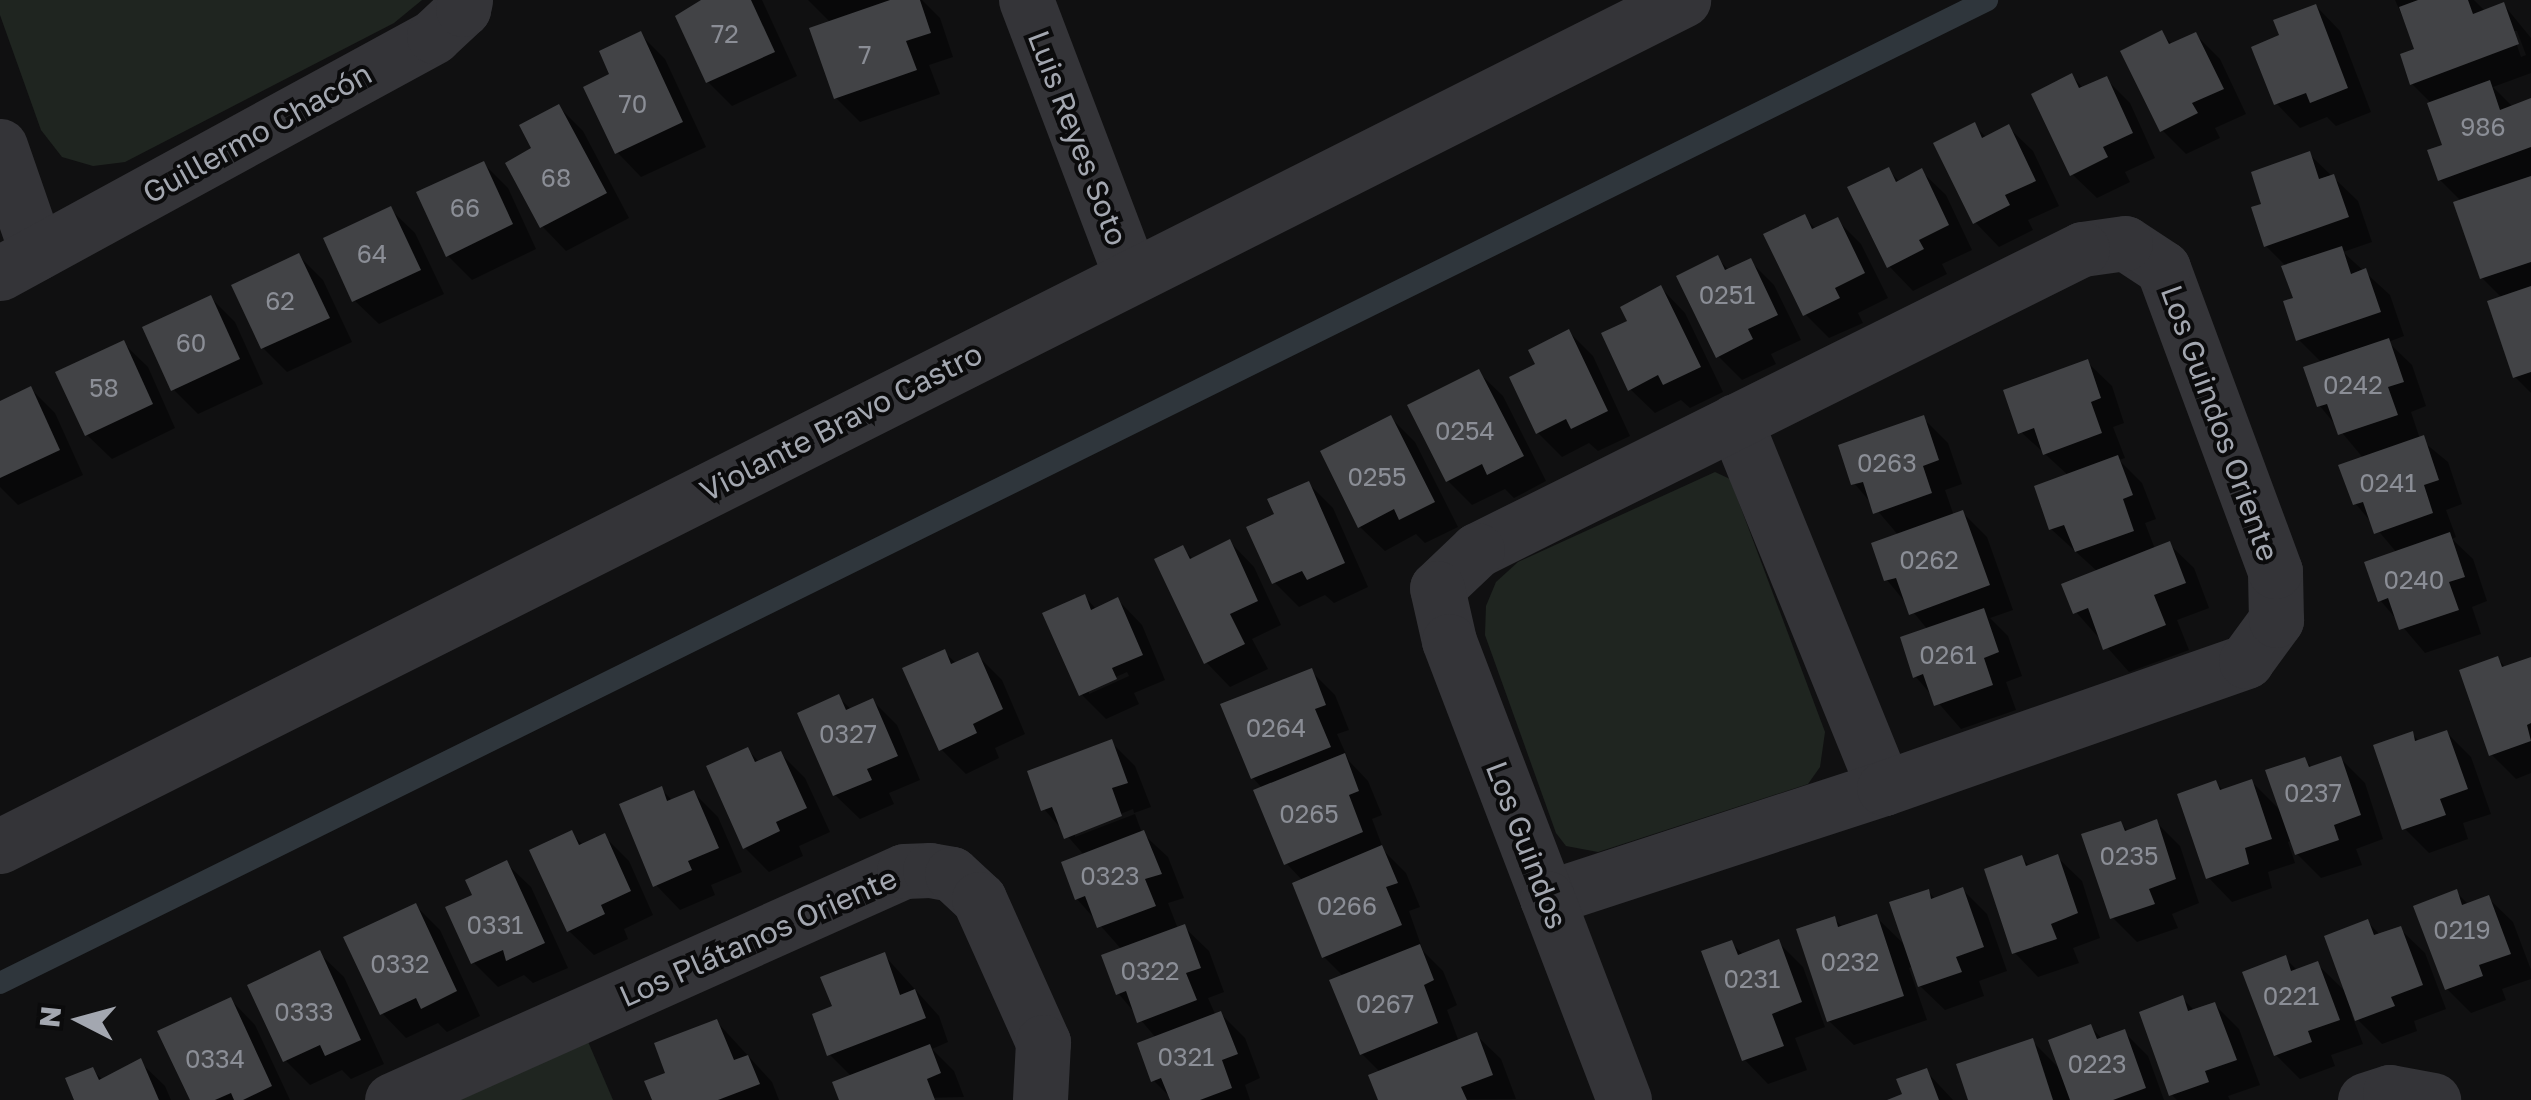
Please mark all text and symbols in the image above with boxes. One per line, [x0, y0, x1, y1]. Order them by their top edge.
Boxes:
house number: 72 [711, 19, 739, 49]
street label: Luis Reyes Soto [1020, 25, 1136, 251]
house number: 7 [858, 40, 872, 70]
street label: Guillermo Chacón [136, 55, 378, 211]
house number: 70 [619, 89, 647, 119]
house number: 986 [2460, 112, 2506, 142]
house number: 68 [541, 163, 571, 193]
house number: 66 [450, 193, 480, 223]
house number: 64 [357, 239, 387, 269]
house number: 0251 [1699, 280, 1755, 310]
street label: Los Guindos Oriente [2153, 280, 2287, 566]
house number: 62 [265, 286, 295, 316]
house number: 60 [176, 328, 206, 358]
street label: Violante Bravo Castro [694, 335, 988, 509]
house number: 0242 [2323, 370, 2383, 400]
house number: 58 [89, 373, 119, 403]
house number: 0254 [1435, 416, 1495, 446]
house number: 0263 [1857, 448, 1917, 478]
house number: 0255 [1348, 462, 1406, 492]
house number: 0241 [2359, 468, 2417, 498]
house number: 0262 [1899, 545, 1959, 575]
house number: 0240 [2384, 565, 2444, 595]
house number: 0261 [1919, 640, 1977, 670]
house number: 0264 [1246, 713, 1306, 743]
house number: 0327 [819, 719, 877, 749]
street label: Los Guindos [1479, 756, 1575, 934]
house number: 0237 [2284, 778, 2342, 808]
house number: 0265 [1279, 799, 1339, 829]
house number: 0235 [2099, 841, 2159, 871]
street label: Los Plátanos Oriente [614, 860, 902, 1014]
house number: 0323 [1080, 861, 1140, 891]
house number: 0266 [1317, 891, 1377, 921]
house number: 0331 [467, 910, 523, 940]
house number: 0219 [2433, 915, 2491, 945]
house number: 0232 [1820, 947, 1880, 977]
house number: 0332 [370, 949, 430, 979]
house number: 0322 [1120, 956, 1180, 986]
house number: 0231 [1724, 964, 1780, 994]
north arrow [30, 970, 130, 1070]
house number: 0221 [2263, 981, 2319, 1011]
house number: 0267 [1356, 989, 1414, 1019]
house number: 0333 [274, 997, 334, 1027]
text: N [32, 1005, 67, 1029]
house number: 0321 [1158, 1042, 1214, 1072]
house number: 0334 [185, 1044, 245, 1074]
house number: 0223 [2067, 1049, 2127, 1079]

